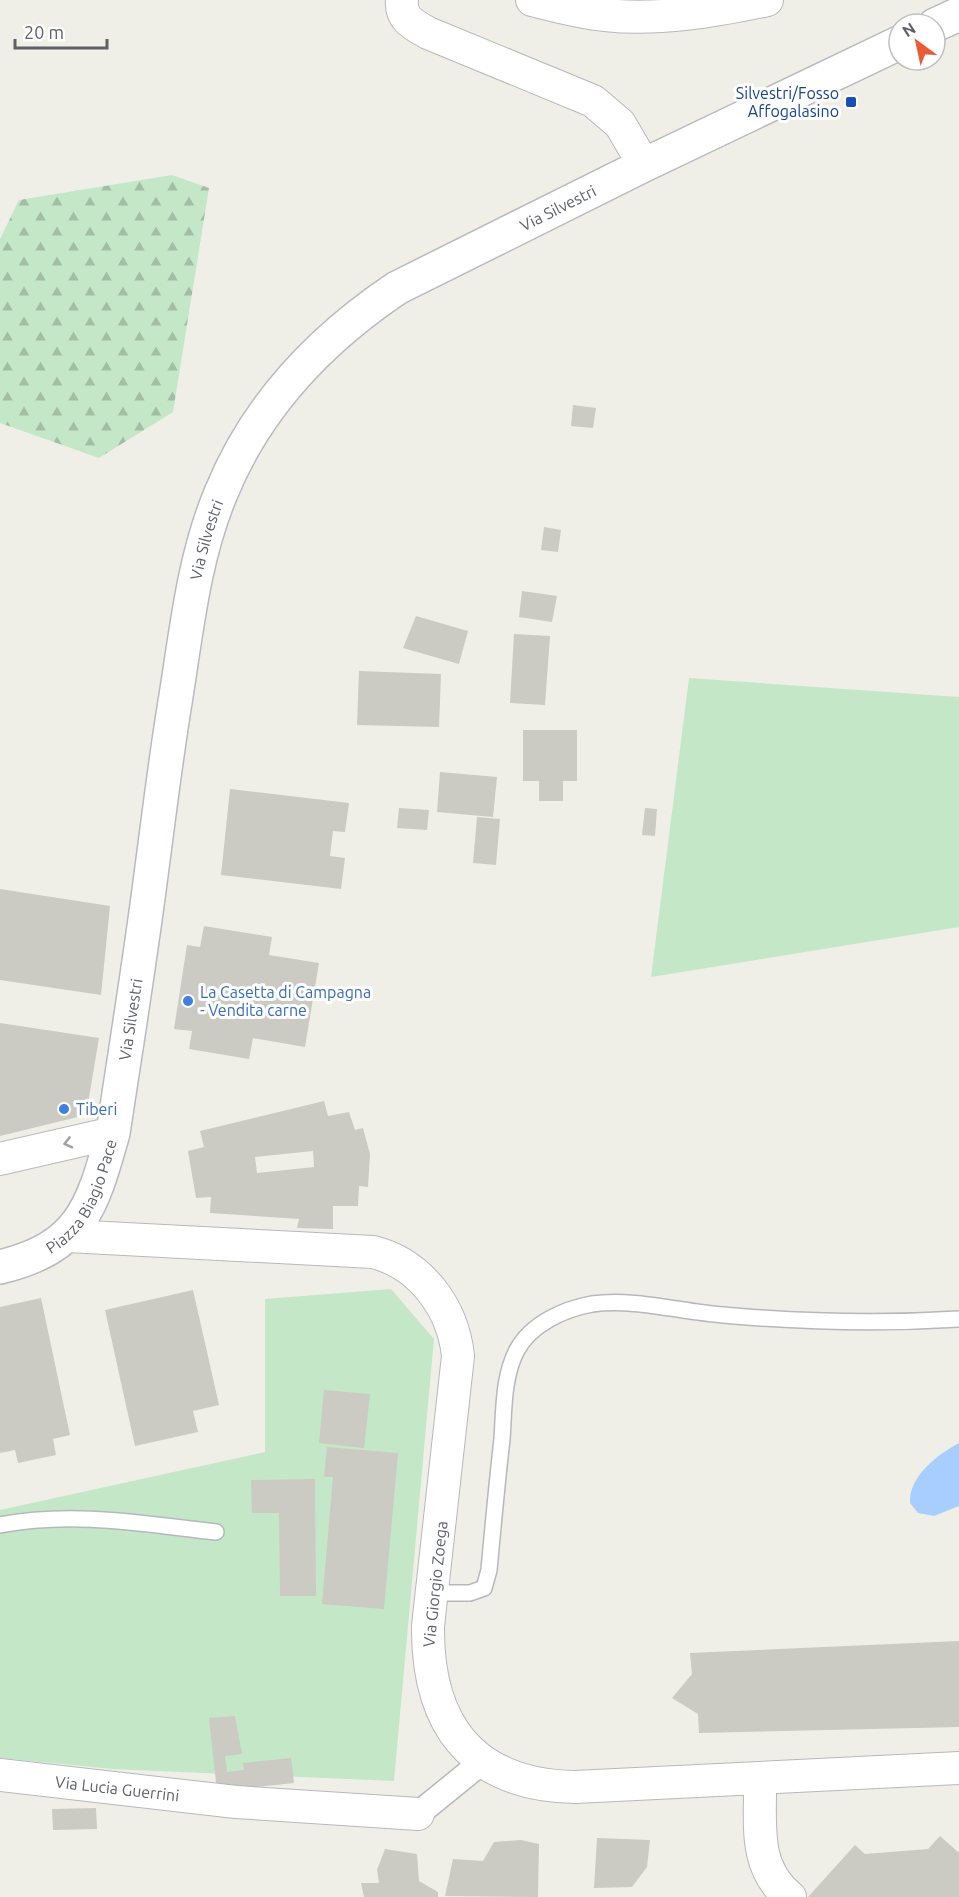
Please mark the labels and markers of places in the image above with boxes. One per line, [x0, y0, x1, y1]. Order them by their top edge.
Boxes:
place label: Silvestri/Fosso Affogalasino [736, 84, 839, 120]
marker: Silvestri/Fosso Affogalasino [844, 95, 858, 109]
place label: La Casetta di Campagna - Vendita carne [200, 983, 371, 1019]
marker: La Casetta di Campagna - Vendita carne [181, 994, 195, 1008]
place label: Tiberi [76, 1100, 117, 1118]
marker: Tiberi [57, 1102, 71, 1116]

